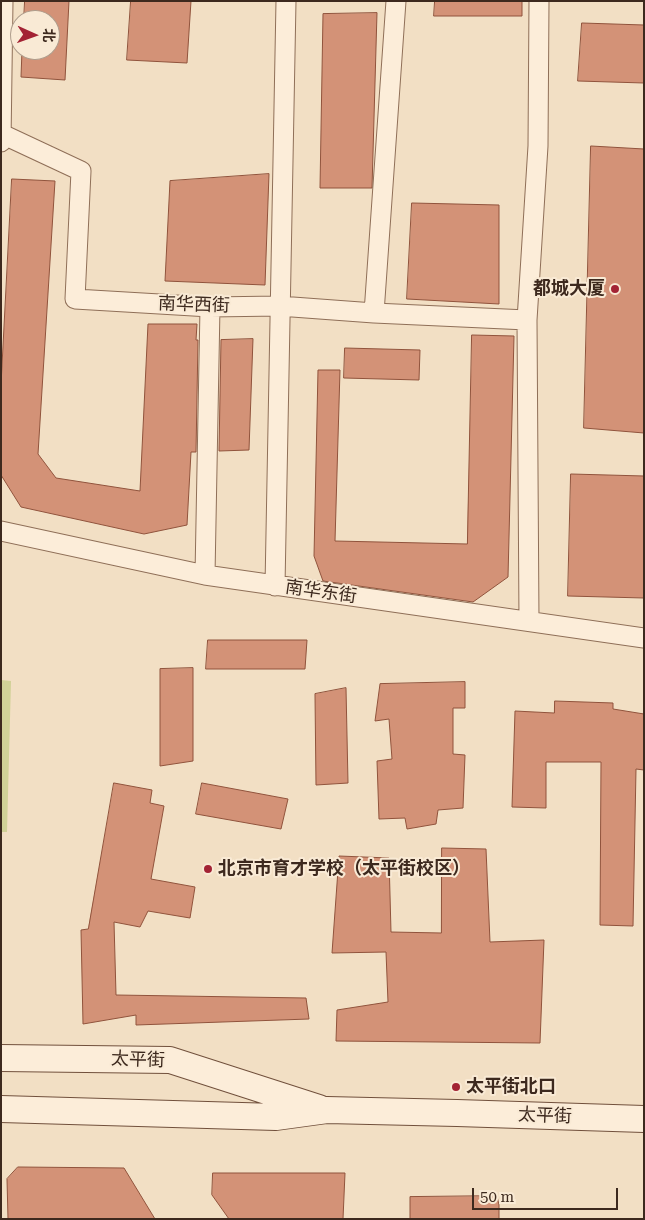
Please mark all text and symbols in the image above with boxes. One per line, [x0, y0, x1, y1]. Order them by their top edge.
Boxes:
north arrow [10, 10, 60, 60]
text: 北 [41, 28, 57, 43]
place label: 都城大厦 [533, 278, 605, 300]
marker: 都城大厦 [609, 283, 621, 295]
street label: 南华西街 [158, 293, 230, 317]
street label: 南华东街 [284, 576, 358, 608]
place label: 北京市育才学校（太平街校区） [218, 858, 470, 880]
marker: 北京市育才学校（太平街校区） [202, 863, 214, 875]
street label: 太平街 [111, 1048, 165, 1072]
place label: 太平街北口 [466, 1076, 556, 1098]
marker: 太平街北口 [450, 1081, 462, 1093]
street label: 太平街 [518, 1104, 572, 1128]
scale bar [475, 1178, 621, 1210]
text: 50 m [480, 1188, 514, 1206]

